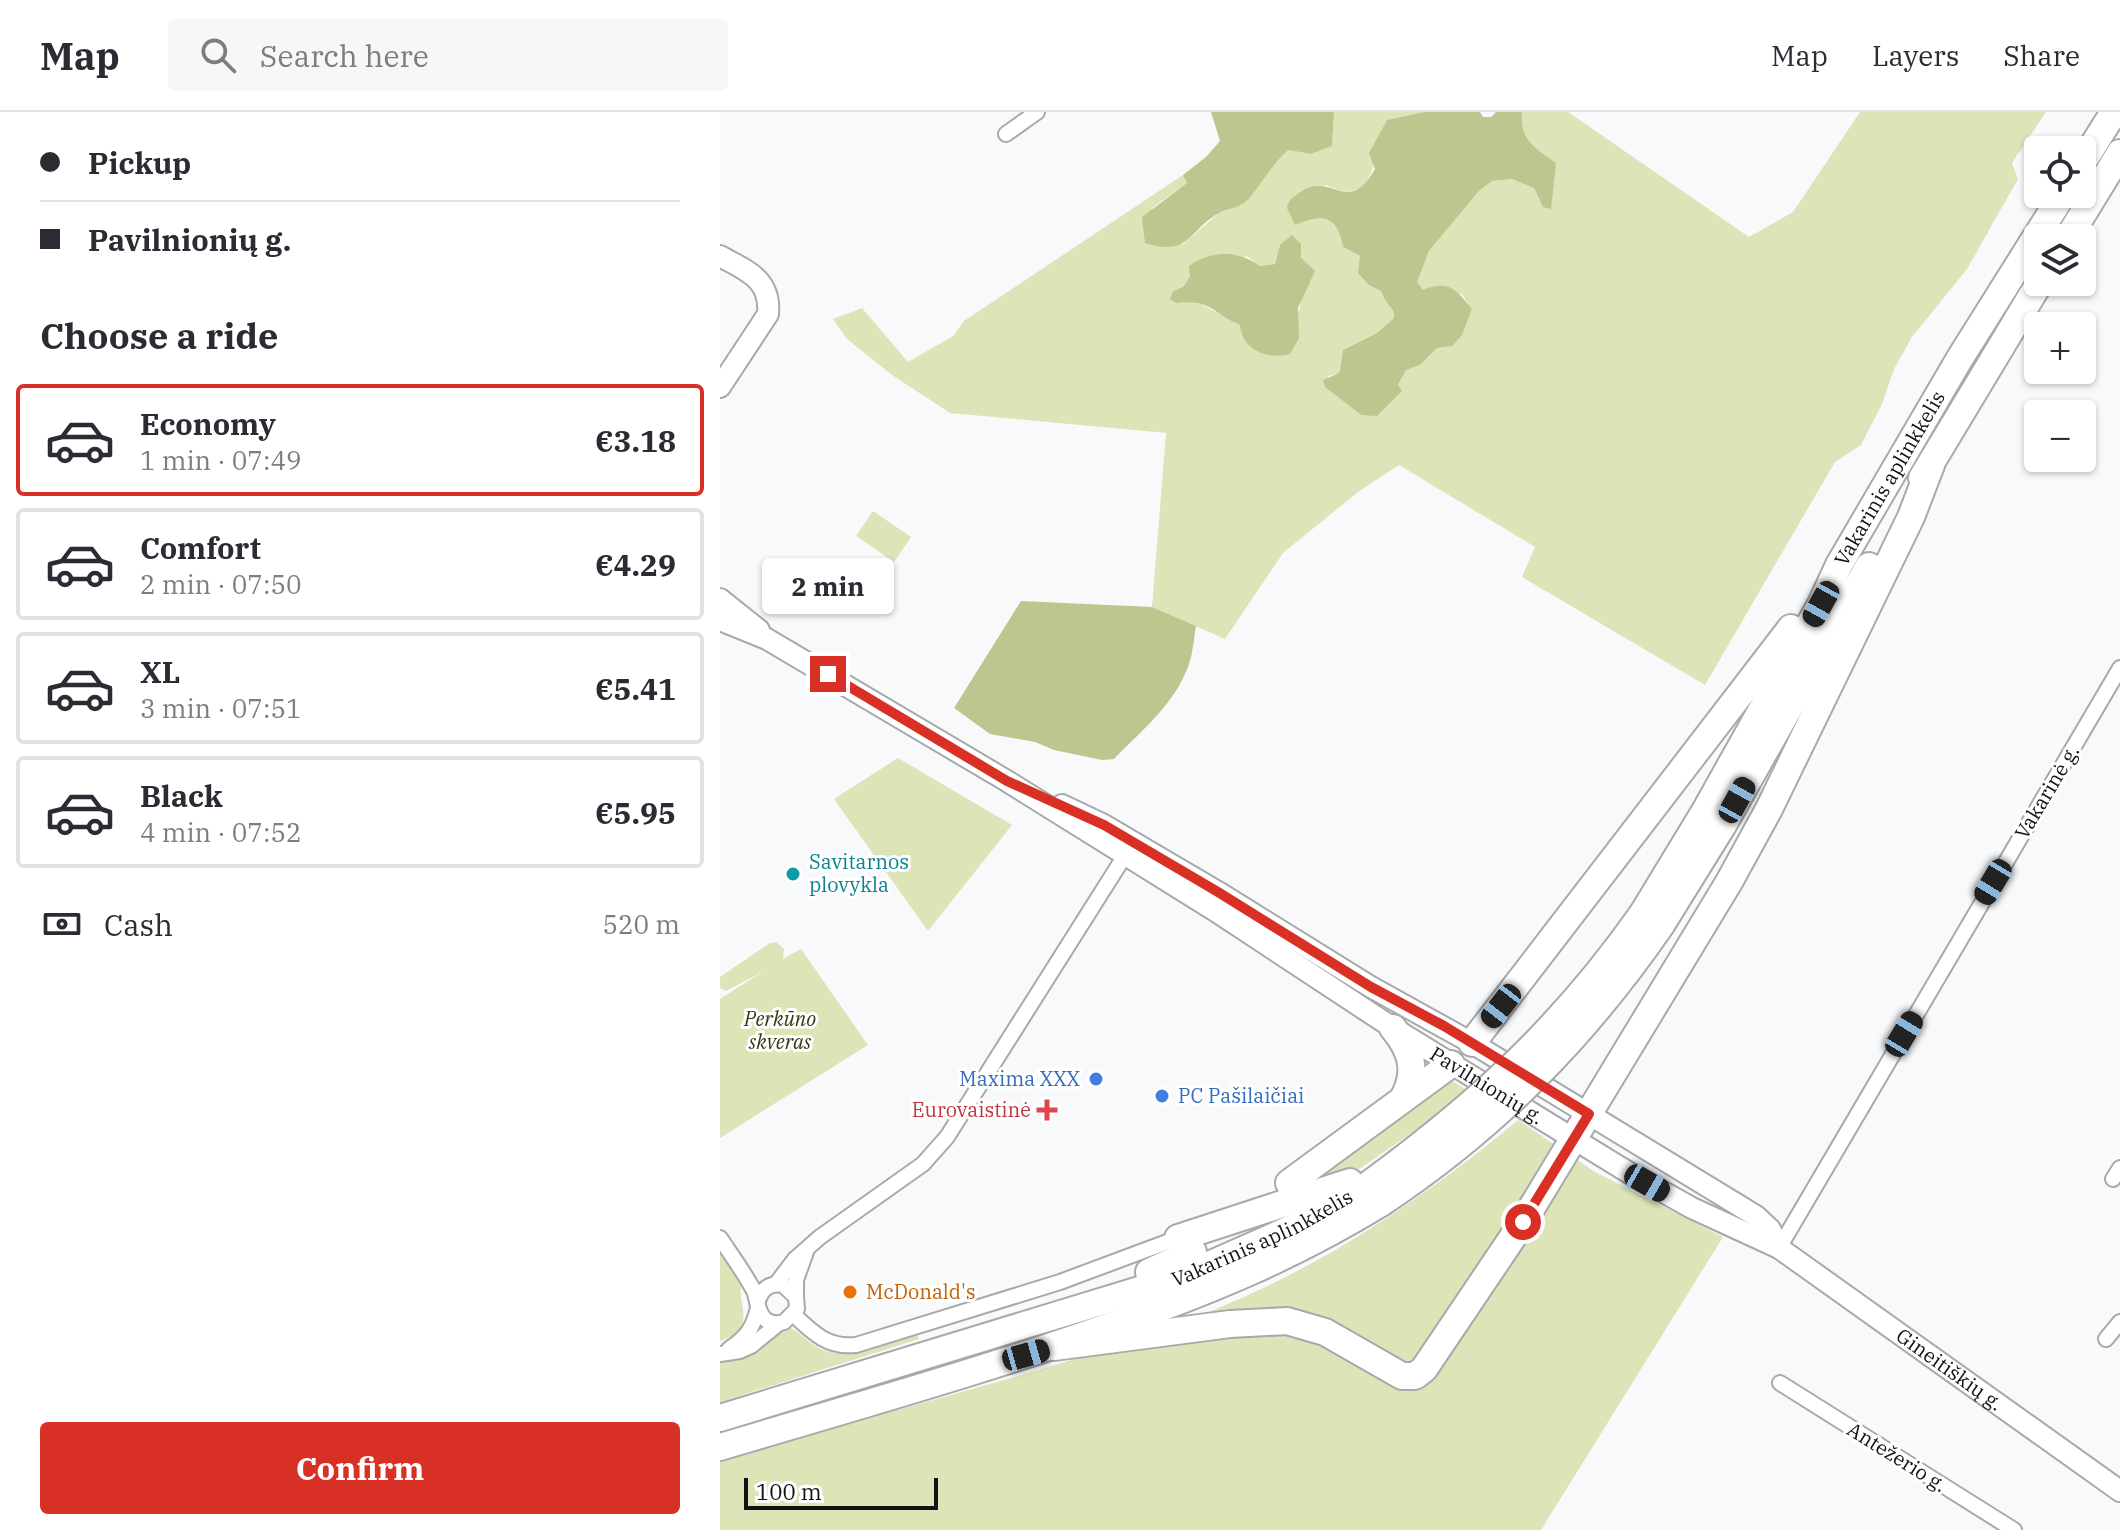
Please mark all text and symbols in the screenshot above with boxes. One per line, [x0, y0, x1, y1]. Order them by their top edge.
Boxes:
search box [168, 19, 728, 91]
text: Map [40, 31, 120, 80]
icon: search [196, 33, 240, 77]
text: Search here [260, 36, 429, 75]
text: Map [1771, 37, 1828, 74]
text: Layers [1872, 37, 1959, 74]
text: Share [2003, 37, 2080, 74]
map controls [2024, 136, 2096, 472]
button: locate [2024, 136, 2096, 208]
text: Pickup [88, 143, 191, 182]
text: Pavilnionių g. [88, 220, 291, 259]
button: layers [2024, 224, 2096, 296]
text: Choose a ride [40, 312, 279, 359]
button: + [2024, 312, 2096, 384]
street label: Vakarinis aplinkkelis [1828, 386, 1951, 571]
button: − [2024, 400, 2096, 472]
icon: car [44, 404, 116, 476]
text: Economy [140, 404, 276, 443]
text: €3.18 [595, 421, 676, 460]
text: 1 min · 07:49 [140, 443, 302, 477]
icon: car [44, 528, 116, 600]
text: Comfort [140, 528, 261, 567]
text: €4.29 [595, 545, 676, 584]
callout: 2 min [762, 558, 894, 614]
text: 2 min · 07:50 [140, 567, 302, 601]
text: 2 min [792, 569, 864, 603]
car [1799, 577, 1843, 631]
icon: car [44, 652, 116, 724]
text: XL [140, 652, 180, 691]
route end [810, 656, 846, 692]
text: €5.41 [595, 669, 676, 708]
text: 3 min · 07:51 [140, 691, 302, 725]
street label: Vakarinė g. [2008, 740, 2085, 844]
car [1715, 773, 1759, 827]
icon: car [44, 776, 116, 848]
text: Black [140, 776, 223, 815]
text: €5.95 [595, 793, 676, 832]
text: 4 min · 07:52 [140, 815, 302, 849]
place label: Savitarnos plovykla [809, 848, 909, 898]
car [1970, 855, 2016, 909]
marker: Savitarnos plovykla [784, 865, 802, 883]
icon: cash [40, 902, 84, 946]
text: Cash [104, 905, 173, 944]
text: 520 m [602, 907, 680, 941]
car [1477, 980, 1525, 1032]
park label: Perkūno skveras [743, 1005, 816, 1055]
car [1881, 1007, 1927, 1061]
street label: Pavilnionių g. [1425, 1040, 1549, 1130]
place label: Maxima XXX [959, 1065, 1080, 1092]
marker: Maxima XXX [1087, 1070, 1105, 1088]
place label: PC Pašilaičiai [1178, 1082, 1304, 1109]
marker: PC Pašilaičiai [1153, 1087, 1171, 1105]
place label: Eurovaistinė [912, 1096, 1031, 1123]
marker: Eurovaistinė [1038, 1101, 1056, 1119]
car [1620, 1161, 1674, 1205]
street label: Vakarinis aplinkkelis [1168, 1183, 1357, 1292]
route start [1505, 1204, 1541, 1240]
place label: McDonald's [866, 1278, 976, 1305]
marker: McDonald's [841, 1283, 859, 1301]
street label: Gineitiškių g. [1891, 1322, 2009, 1416]
car [1000, 1337, 1052, 1373]
street label: Antežerio g. [1842, 1415, 1952, 1498]
button: Confirm [40, 1422, 680, 1514]
scale bar [744, 1474, 938, 1510]
text: 100 m [756, 1477, 822, 1506]

